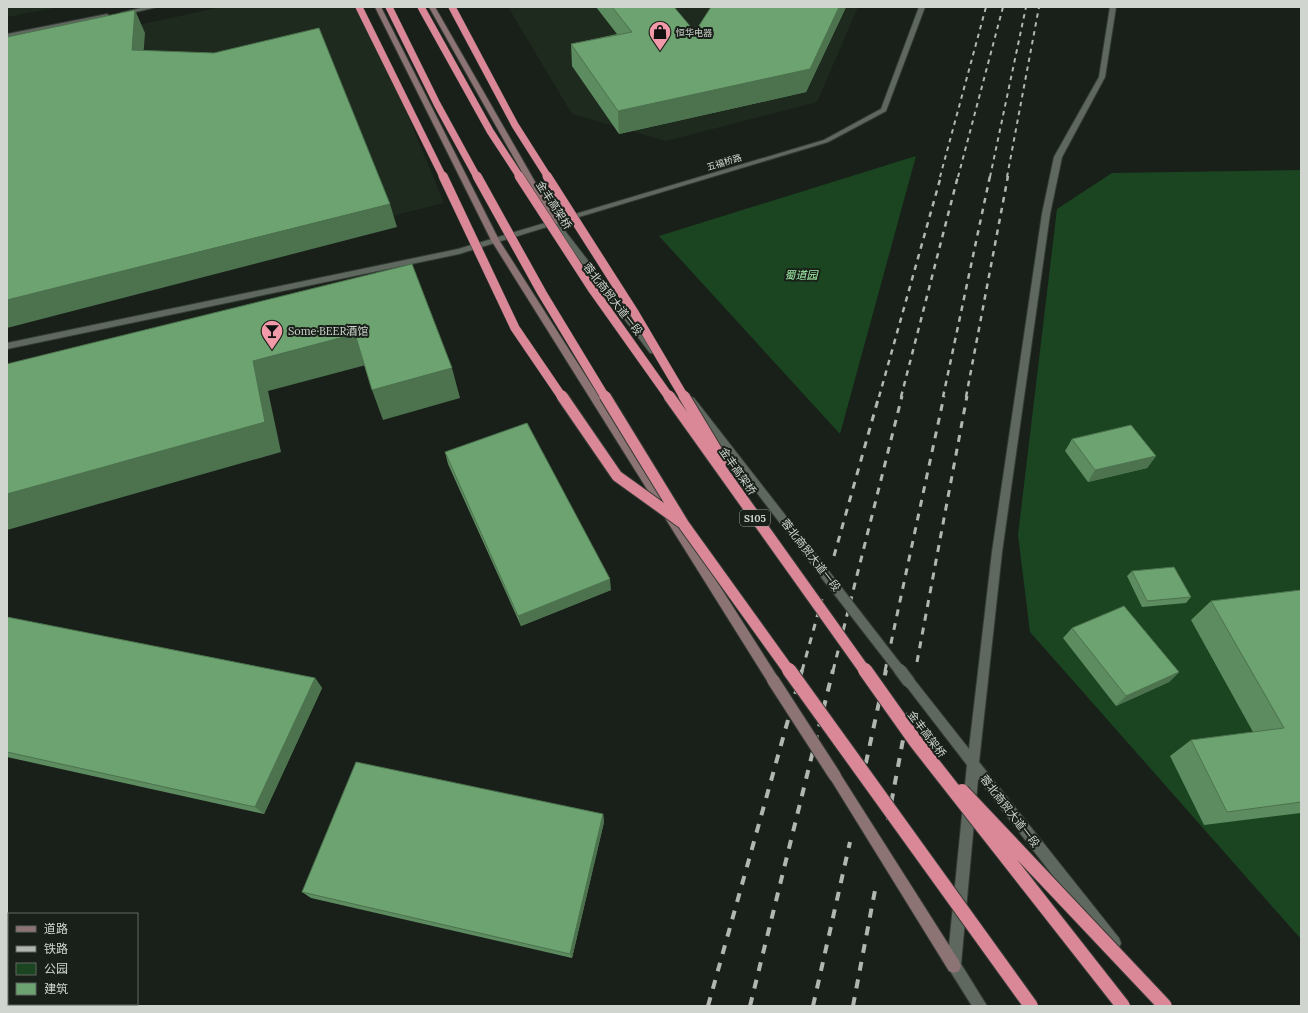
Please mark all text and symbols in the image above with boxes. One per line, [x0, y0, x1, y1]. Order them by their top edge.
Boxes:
shop icon: 恒华电器 [647, 19, 673, 52]
place label: 恒华电器 [676, 27, 712, 38]
street label: 五福桥路 [705, 151, 743, 173]
street label: 金丰高架桥 [533, 178, 575, 232]
street label: 蓉北商贸大道一段 [580, 260, 646, 338]
park label: 蜀道园 [785, 268, 819, 282]
bar icon: Some·BEER酒馆 [259, 318, 285, 351]
place label: Some·BEER酒馆 [288, 324, 368, 338]
street label: 金丰高架桥 [716, 444, 760, 498]
road number: S105 [740, 510, 770, 526]
street label: 蓉北商贸大道一段 [778, 516, 844, 594]
street label: 金丰高架桥 [905, 708, 949, 760]
street label: 蓉北商贸大道一段 [977, 772, 1043, 850]
legend [8, 913, 138, 1005]
text: 道路 [44, 921, 68, 936]
text: 铁路 [44, 941, 68, 956]
text: 公园 [44, 961, 68, 976]
text: 建筑 [44, 981, 68, 996]

